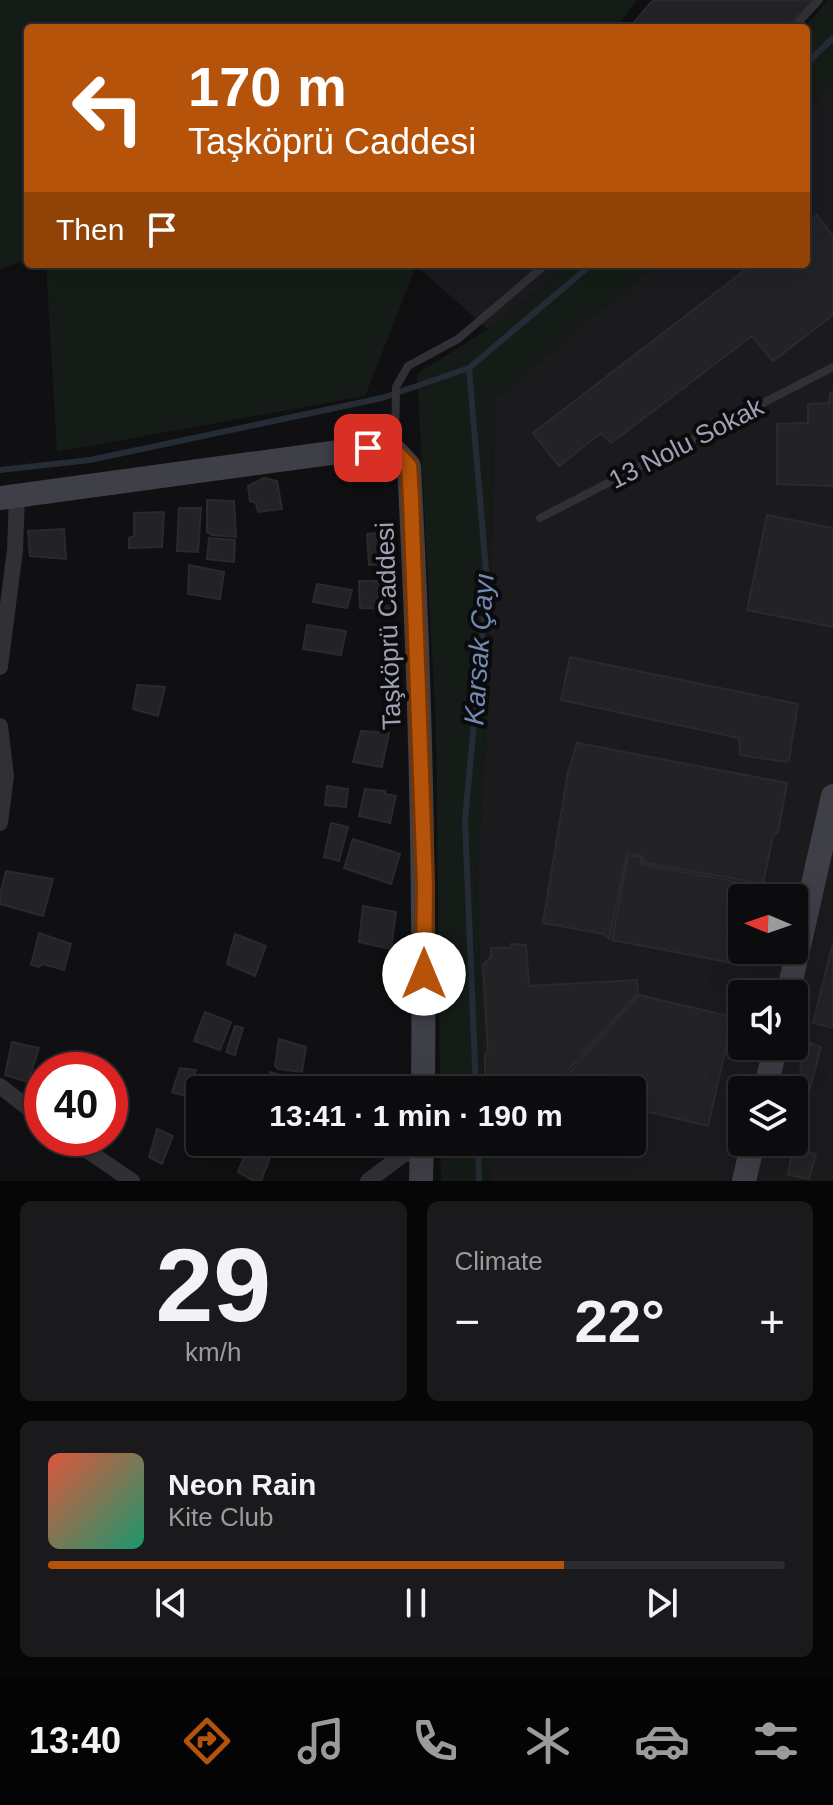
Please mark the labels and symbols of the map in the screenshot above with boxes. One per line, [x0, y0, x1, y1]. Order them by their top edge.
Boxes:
street label: 13 Nolu Sokak [604, 391, 769, 495]
pin [334, 414, 402, 482]
street label: Taşköprü Caddesi [369, 521, 407, 731]
water label: Karsak Çayı [458, 572, 500, 726]
north arrow [728, 884, 808, 964]
position arrow [382, 932, 466, 1016]
speed limit sign: 40 [24, 1052, 128, 1156]

